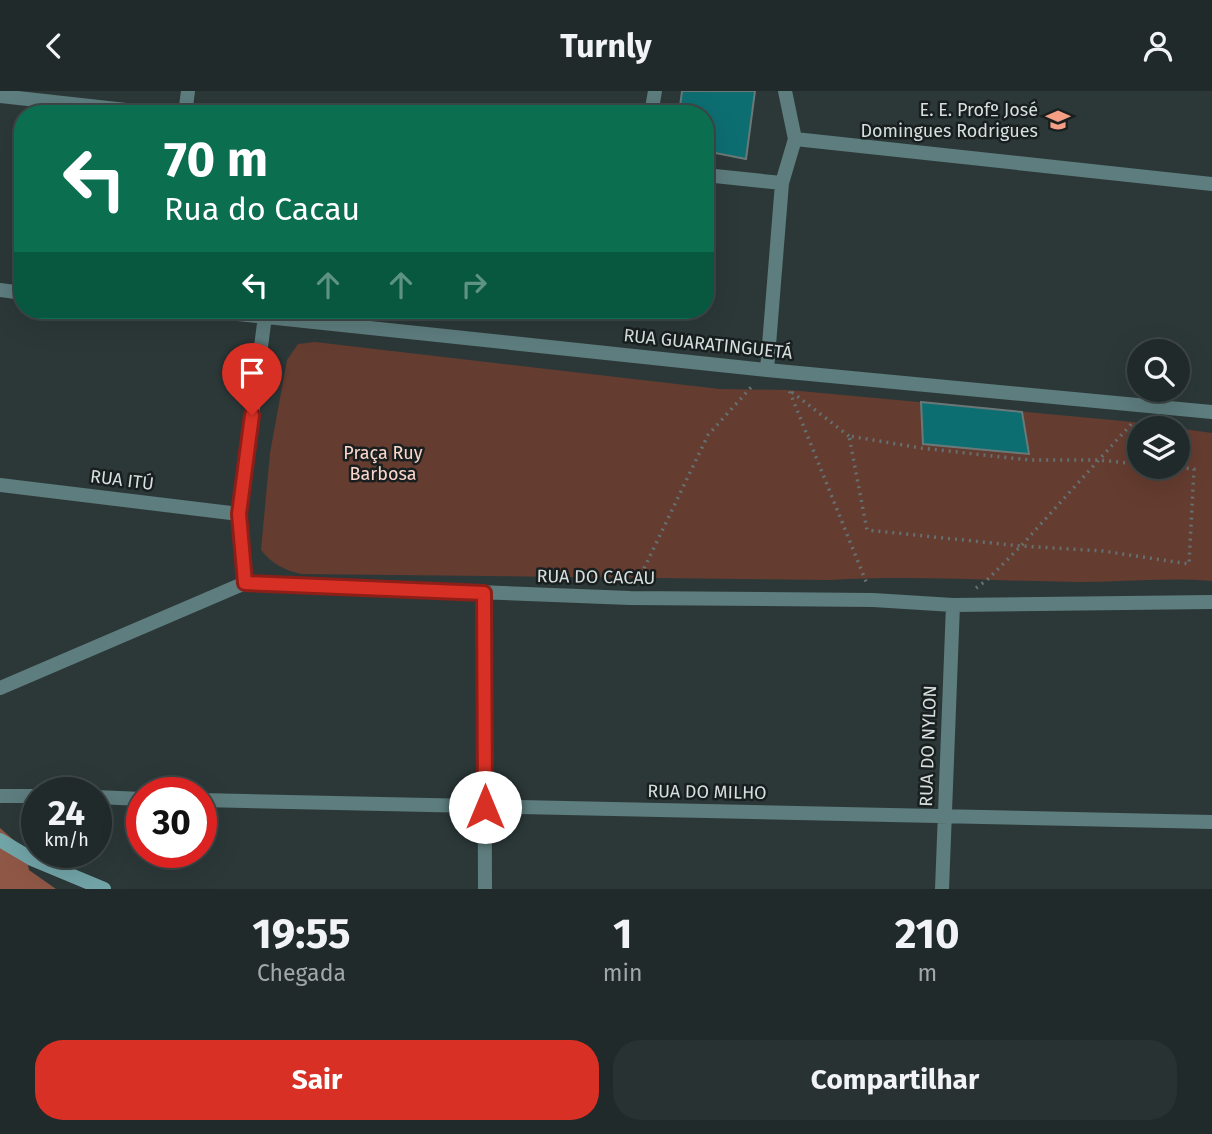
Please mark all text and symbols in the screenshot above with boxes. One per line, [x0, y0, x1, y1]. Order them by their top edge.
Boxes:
icon: back [35, 27, 73, 65]
text: Turnly [560, 27, 652, 65]
icon: person [1139, 27, 1177, 65]
place label: E. E. Profº José Domingues Rodrigues [860, 99, 1038, 142]
school or university icon: E. E. Profº José Domingues Rodrigues [1044, 106, 1072, 134]
text: 70 m [164, 130, 268, 189]
icon: left [49, 133, 140, 224]
text: Rua do Cacau [164, 190, 360, 228]
icon: left [236, 266, 274, 304]
icon: ahead [309, 266, 347, 304]
icon: ahead [382, 266, 420, 304]
icon: right [455, 266, 493, 304]
street label: RUA GUARATINGUETÁ [622, 323, 794, 364]
map controls [1127, 339, 1190, 479]
button: search [1127, 339, 1190, 402]
pin [222, 343, 282, 415]
icon: arrive [233, 354, 271, 392]
button: layers [1127, 416, 1190, 479]
park label: Praça Ruy Barbosa [343, 442, 423, 485]
street label: RUA ITÚ [89, 464, 155, 495]
street label: RUA DO CACAU [536, 565, 656, 589]
street label: RUA DO NYLON [915, 685, 941, 807]
position arrow [448, 770, 522, 844]
speed limit sign: 30 [126, 777, 217, 868]
street label: RUA DO MILHO [647, 780, 767, 804]
text: 24 [48, 792, 85, 834]
text: km/h [44, 829, 89, 851]
text: 19:55 [252, 909, 351, 959]
text: 1 [613, 909, 632, 959]
text: 210 [895, 909, 960, 959]
text: Chegada [257, 959, 346, 987]
text: min [603, 959, 643, 987]
text: m [917, 959, 937, 987]
button: Sair [35, 1040, 599, 1120]
button: Compartilhar [613, 1040, 1177, 1120]

